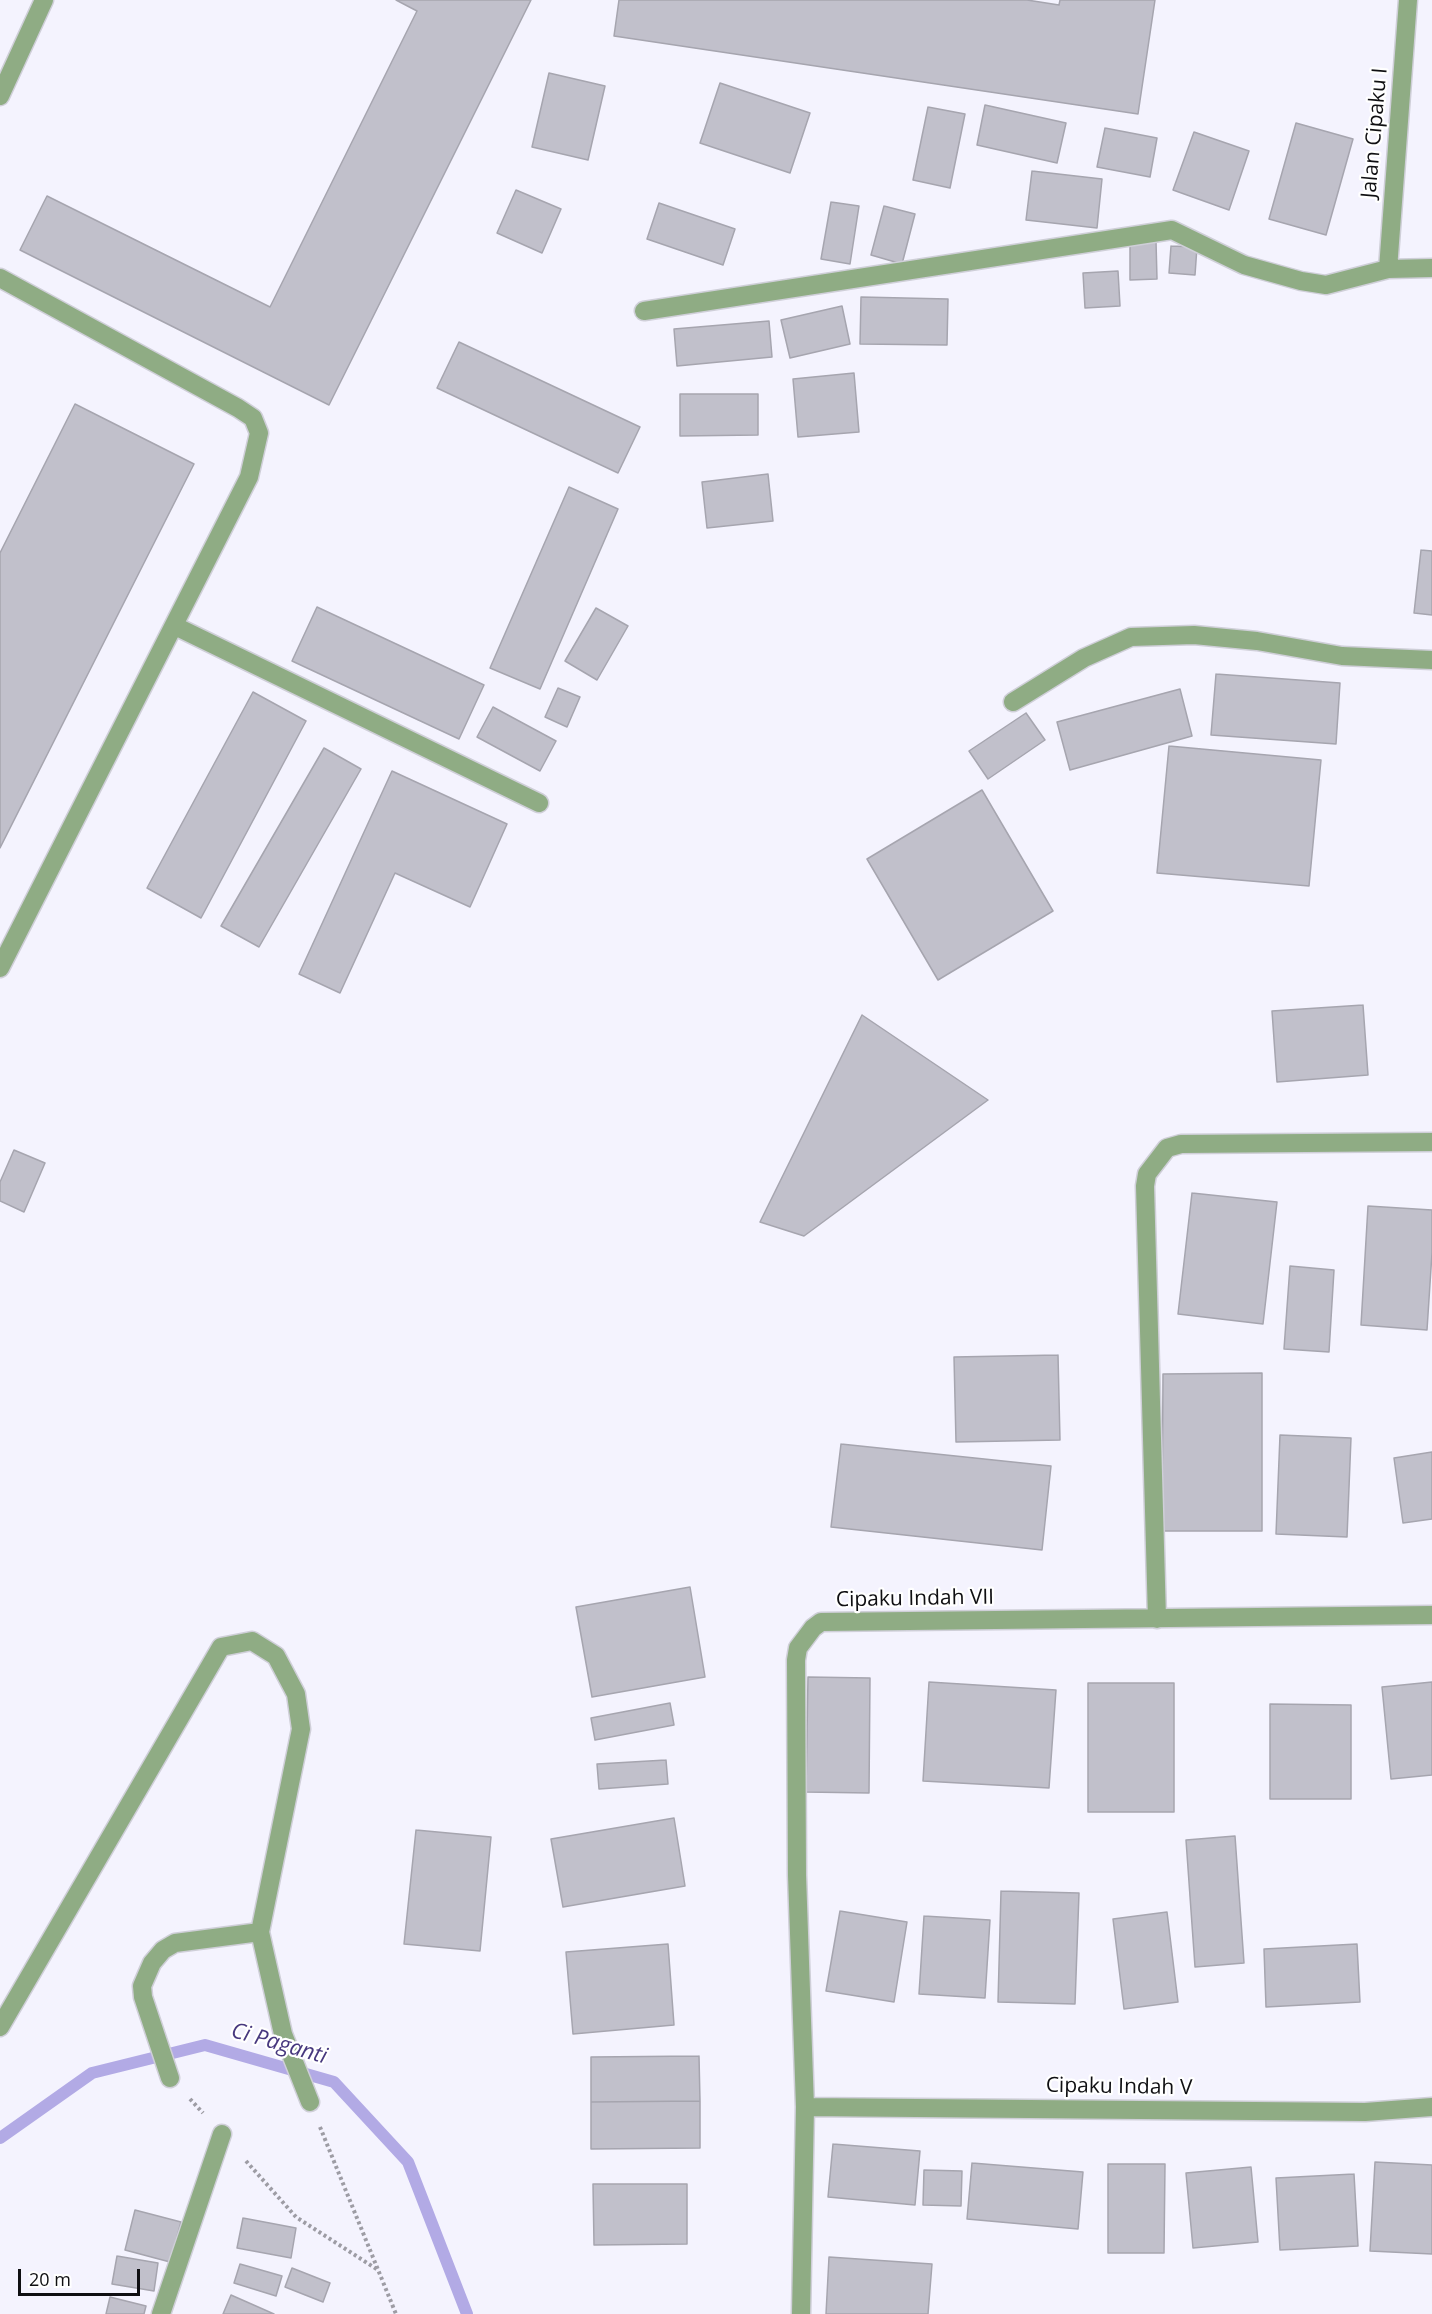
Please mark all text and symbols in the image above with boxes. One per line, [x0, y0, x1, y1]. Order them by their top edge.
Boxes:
street label: Jalan Cipaku I [1357, 67, 1393, 199]
street label: Cipaku Indah VII [836, 1585, 994, 1613]
water label: Ci Paganti [228, 2018, 330, 2070]
street label: Cipaku Indah V [1046, 2073, 1192, 2101]
scale bar [21, 2257, 142, 2295]
text: 20 m [29, 2267, 71, 2291]

